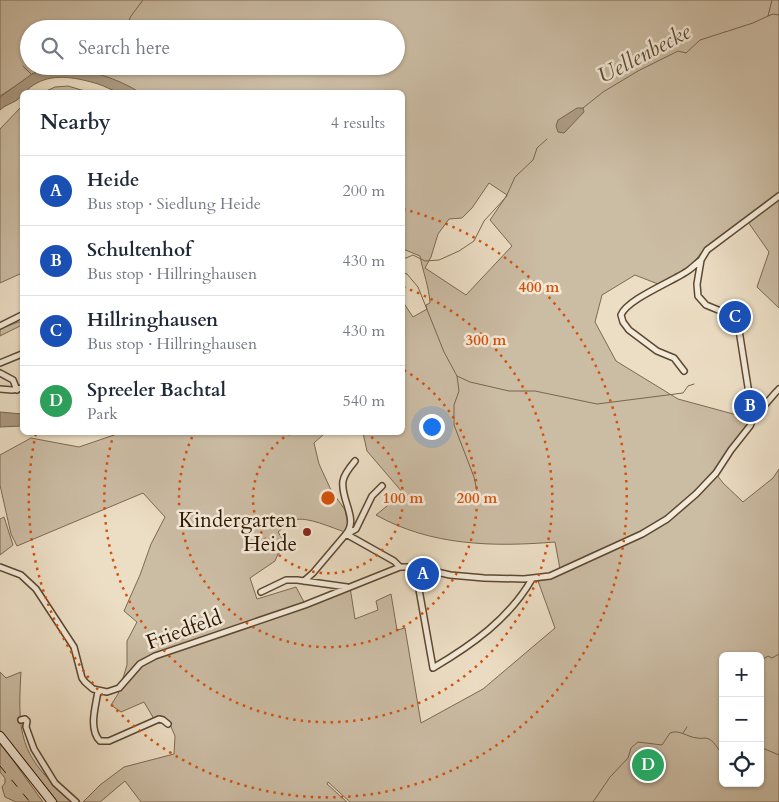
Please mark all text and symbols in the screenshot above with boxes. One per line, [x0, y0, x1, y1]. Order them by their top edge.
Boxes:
water label: Uellenbecke [592, 17, 696, 91]
search box [20, 20, 405, 75]
icon: search [38, 34, 66, 62]
text: Search here [78, 35, 170, 61]
text: Nearby [40, 108, 111, 137]
text: 4 results [331, 112, 385, 134]
text: Heide [87, 167, 139, 193]
text: A [50, 180, 62, 202]
text: 200 m [343, 180, 385, 202]
text: Bus stop · Siedlung Heide [87, 193, 261, 215]
text: Schultenhof [87, 237, 192, 263]
text: B [50, 250, 62, 272]
text: 430 m [343, 250, 385, 272]
text: Bus stop · Hillringhausen [87, 263, 257, 285]
text: 400 m [519, 277, 560, 297]
pin: C [719, 298, 751, 336]
text: Hillringhausen [87, 307, 218, 333]
text: C [50, 320, 62, 342]
text: 430 m [343, 320, 385, 342]
text: 300 m [466, 330, 507, 350]
text: Bus stop · Hillringhausen [87, 333, 257, 355]
text: Spreeler Bachtal [87, 377, 226, 403]
pin: B [734, 387, 766, 425]
text: D [49, 390, 63, 412]
text: 540 m [343, 390, 385, 412]
text: Park [87, 403, 118, 425]
your location [419, 414, 445, 440]
text: 100 m [383, 488, 424, 508]
text: 200 m [457, 488, 498, 508]
centre of rings [319, 489, 337, 507]
place label: Kindergarten Heide [179, 506, 297, 559]
marker: Kindergarten Heide [301, 526, 313, 538]
pin: A [407, 555, 439, 593]
street label: Friedfeld [142, 603, 226, 657]
map controls [719, 652, 764, 787]
button: + [719, 652, 764, 697]
button: − [719, 697, 764, 742]
button: locate [719, 742, 764, 787]
pin: D [632, 746, 664, 784]

